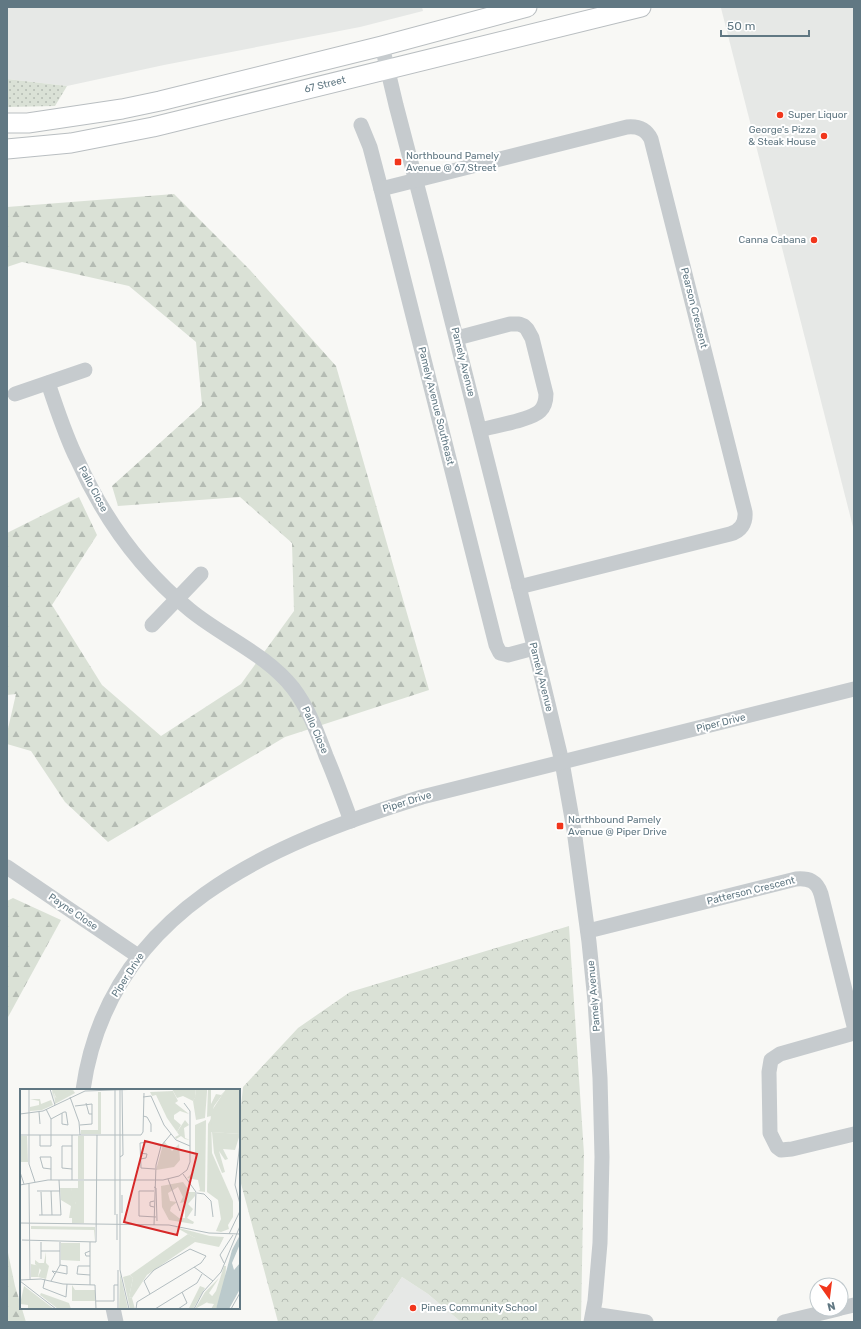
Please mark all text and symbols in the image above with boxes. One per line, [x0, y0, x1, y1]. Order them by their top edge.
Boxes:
scale bar [721, 12, 809, 38]
text: 50 m [727, 19, 755, 33]
street label: 67 Street [303, 74, 347, 96]
place label: Super Liquor [788, 109, 848, 121]
marker: Super Liquor [775, 110, 785, 120]
place label: George's Pizza & Steak House [748, 124, 816, 148]
marker: George's Pizza & Steak House [819, 131, 829, 141]
place label: Northbound Pamely Avenue @ 67 Street [406, 150, 499, 174]
marker: Northbound Pamely Avenue @ 67 Street [393, 157, 403, 167]
place label: Canna Cabana [739, 234, 806, 246]
marker: Canna Cabana [809, 235, 819, 245]
street label: Pearson Crescent [678, 266, 710, 350]
street label: Pamely Avenue [449, 326, 478, 398]
street label: Pamely Avenue Southeast [415, 345, 457, 467]
street label: Pallo Close [76, 464, 110, 514]
street label: Pamely Avenue [527, 641, 556, 713]
street label: Pallo Close [299, 705, 331, 756]
street label: Piper Drive [695, 711, 747, 735]
street label: Piper Drive [381, 789, 433, 815]
place label: Northbound Pamely Avenue @ Piper Drive [568, 814, 667, 838]
marker: Northbound Pamely Avenue @ Piper Drive [555, 821, 565, 831]
street label: Patterson Crescent [706, 874, 796, 908]
street label: Payne Close [46, 891, 100, 933]
street label: Piper Drive [109, 950, 147, 999]
street label: Pamely Avenue [585, 960, 603, 1032]
inset map [20, 1089, 240, 1309]
north arrow [809, 1277, 849, 1317]
text: N [826, 1299, 837, 1314]
place label: Pines Community School [421, 1302, 537, 1314]
marker: Pines Community School [408, 1303, 418, 1313]

